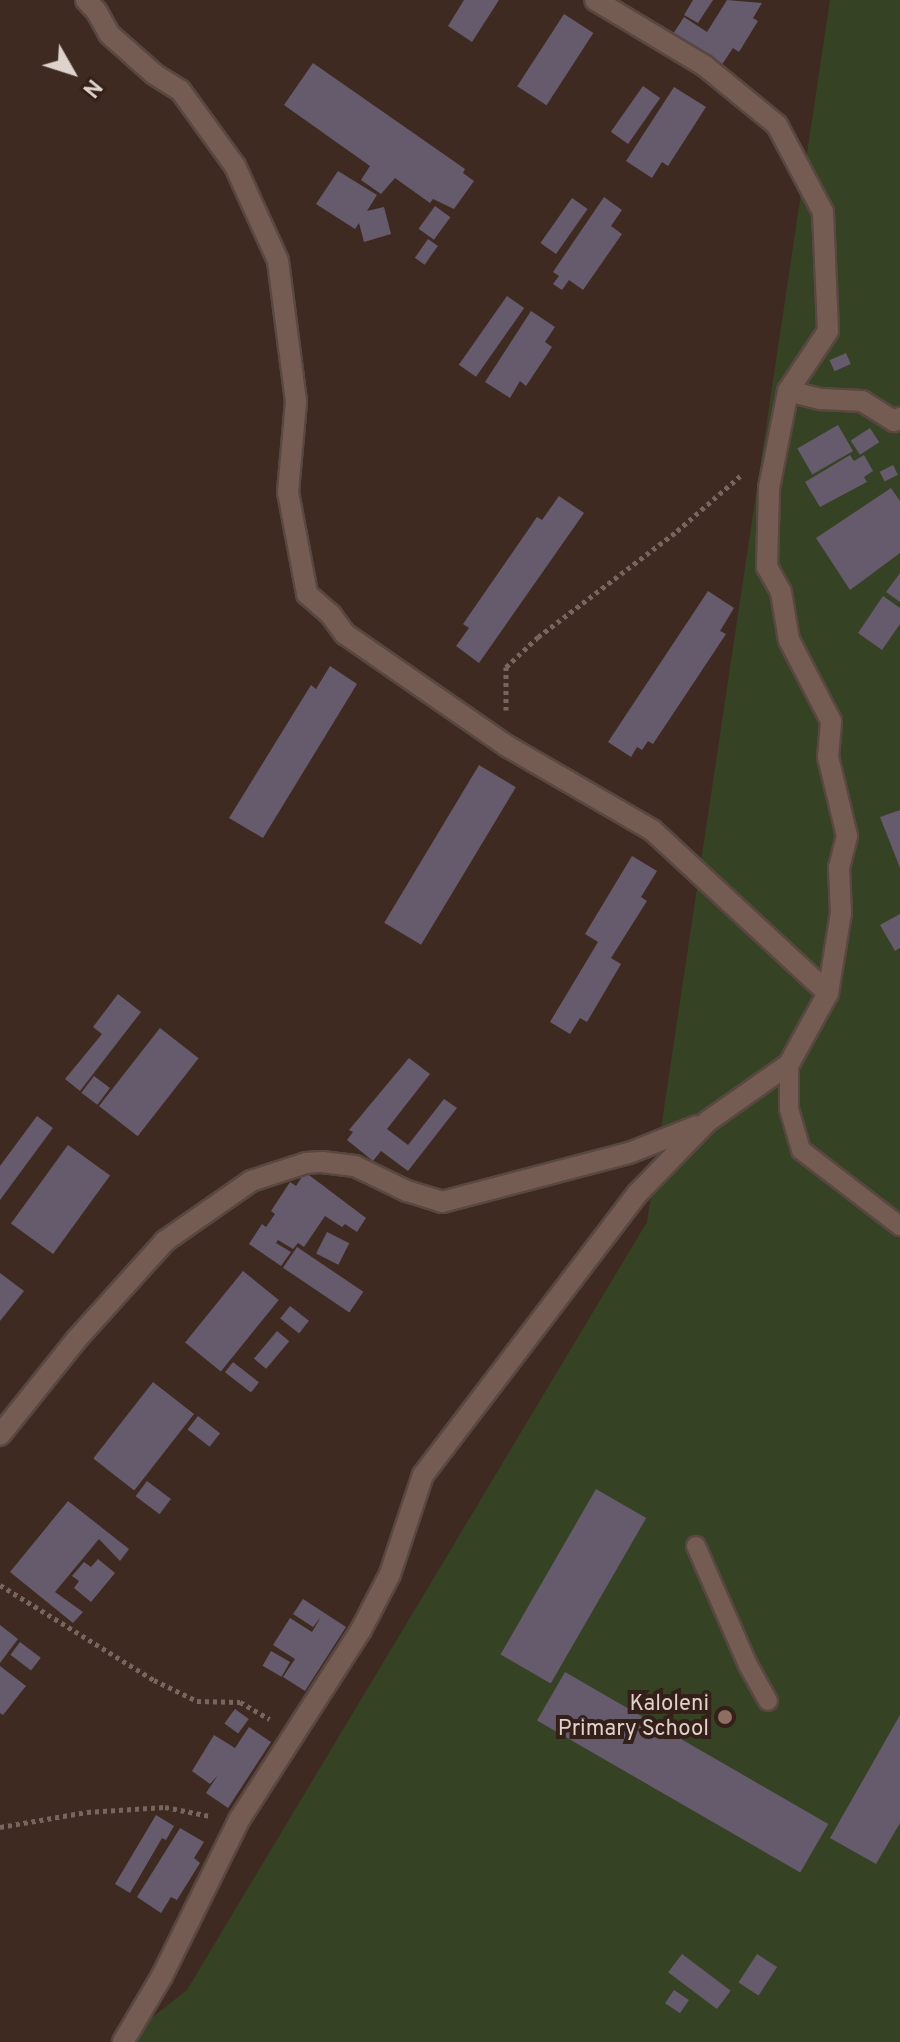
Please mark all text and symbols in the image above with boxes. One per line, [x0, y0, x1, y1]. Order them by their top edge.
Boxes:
north arrow [32, 32, 112, 112]
text: N [76, 73, 107, 102]
place label: Kaloleni Primary School [558, 1691, 709, 1742]
marker: Kaloleni Primary School [716, 1708, 734, 1726]

